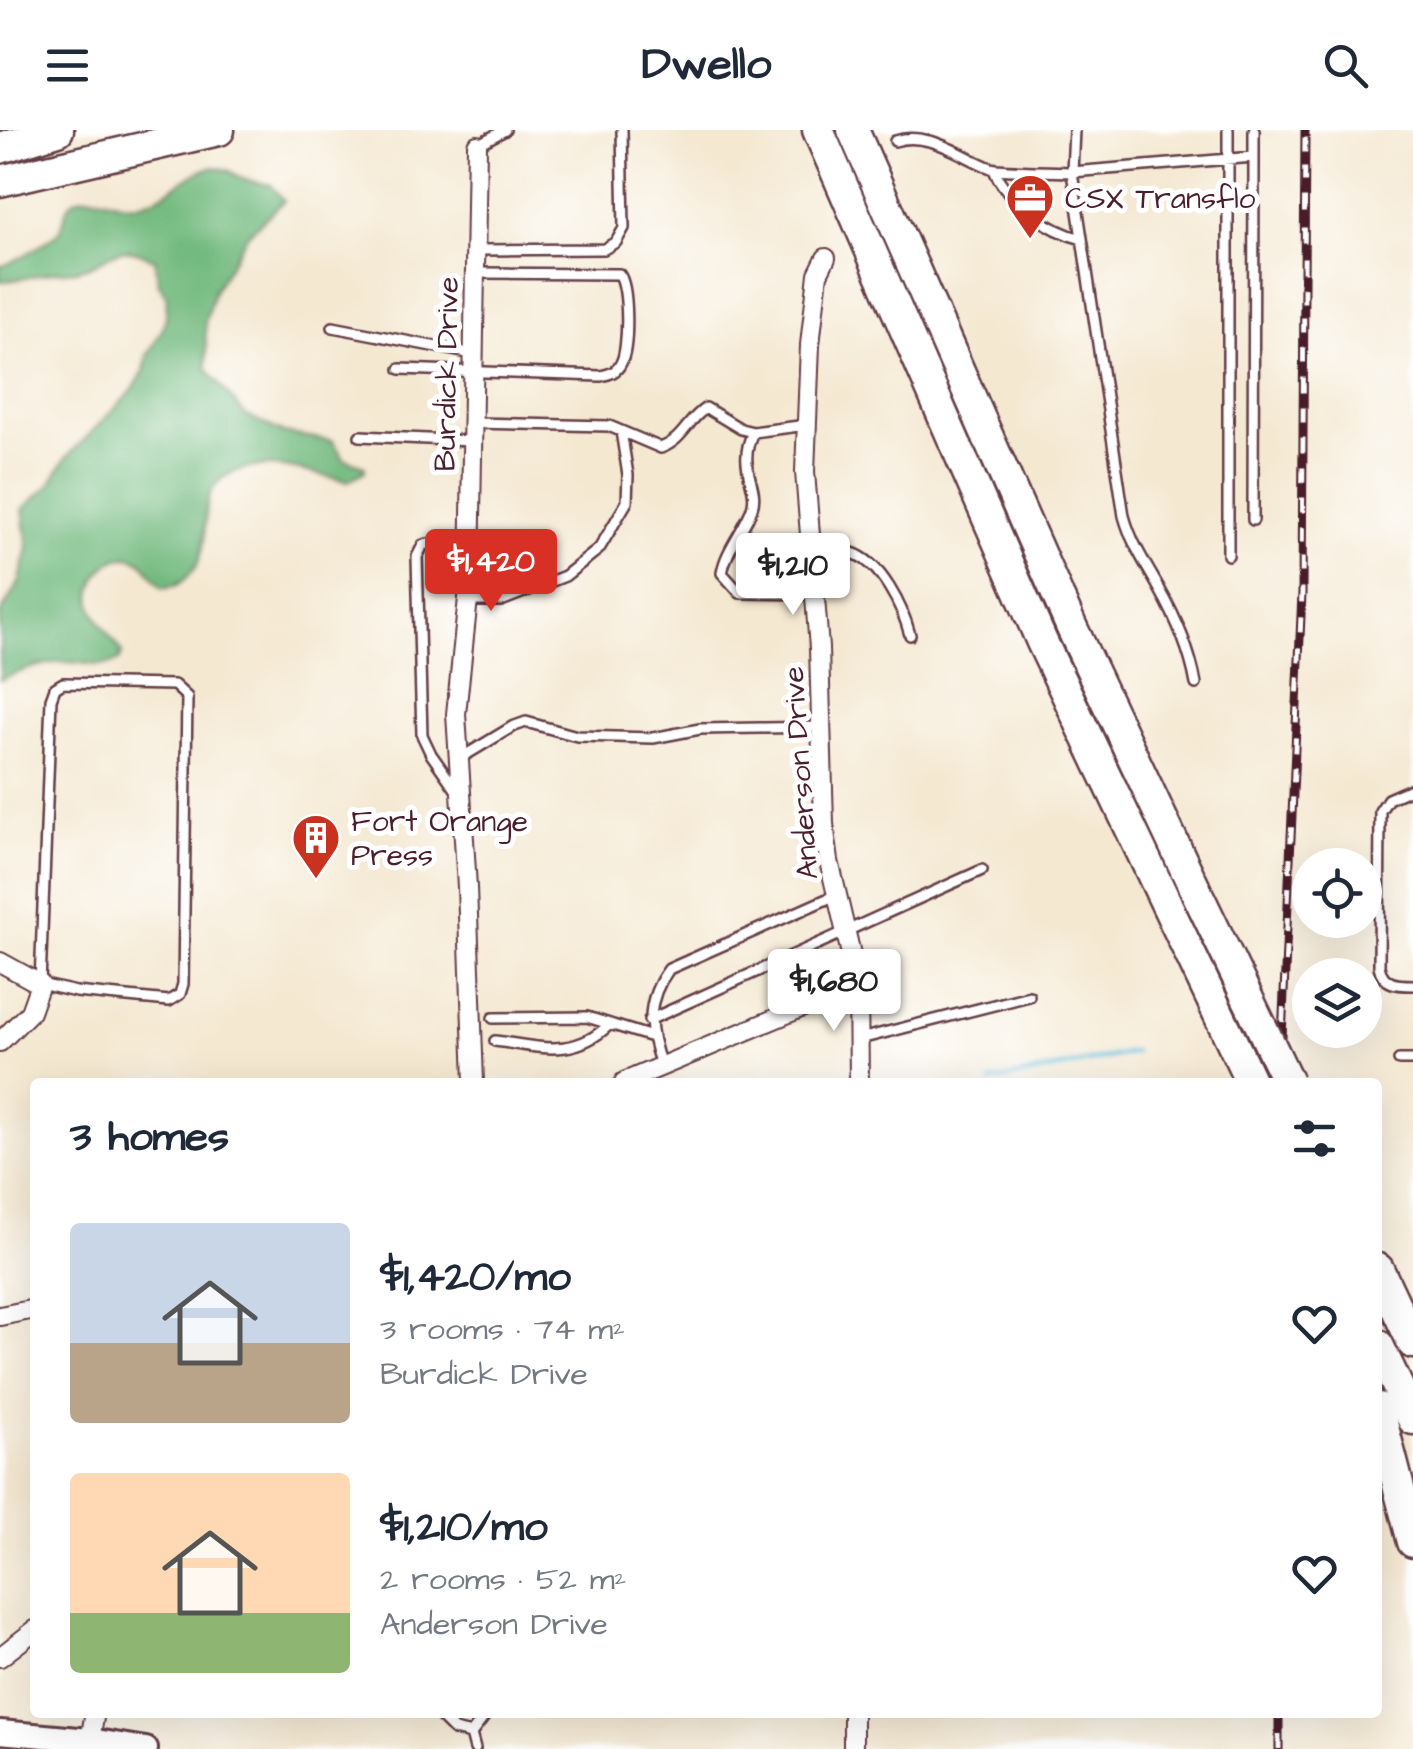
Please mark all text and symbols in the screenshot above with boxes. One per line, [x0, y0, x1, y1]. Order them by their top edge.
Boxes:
text: Dwello [642, 34, 771, 96]
icon: menu [40, 38, 95, 93]
icon: search [1318, 38, 1373, 93]
office icon: CSX Transflo [1004, 172, 1056, 240]
place label: CSX Transflo [1065, 178, 1256, 220]
street label: Burdick Drive [424, 276, 470, 472]
pin: $1,420 [410, 529, 572, 614]
pin: $1,210 [712, 533, 874, 618]
text: $1,420 [447, 539, 535, 584]
text: $1,210 [758, 543, 828, 588]
street label: Anderson Drive [773, 665, 829, 881]
place label: Fort Orange Press [351, 801, 528, 877]
building icon: Fort Orange Press [290, 812, 342, 880]
map controls [1292, 848, 1382, 1048]
button: locate [1292, 848, 1382, 938]
pin: $1,680 [753, 949, 915, 1034]
button: layers [1292, 958, 1382, 1048]
text: $1,680 [790, 959, 878, 1004]
text: 3 homes [70, 1109, 229, 1167]
icon: filters [1287, 1111, 1342, 1166]
text: $1,420/mo [380, 1249, 571, 1307]
icon: home [150, 1263, 270, 1383]
icon: heart [1287, 1296, 1342, 1351]
text: 3 rooms · 74 m² [380, 1307, 625, 1352]
text: Burdick Drive [380, 1352, 588, 1397]
text: $1,210/mo [380, 1499, 548, 1557]
icon: home [150, 1513, 270, 1633]
icon: heart [1287, 1546, 1342, 1601]
text: 2 rooms · 52 m² [380, 1557, 627, 1602]
text: Anderson Drive [380, 1602, 608, 1647]

